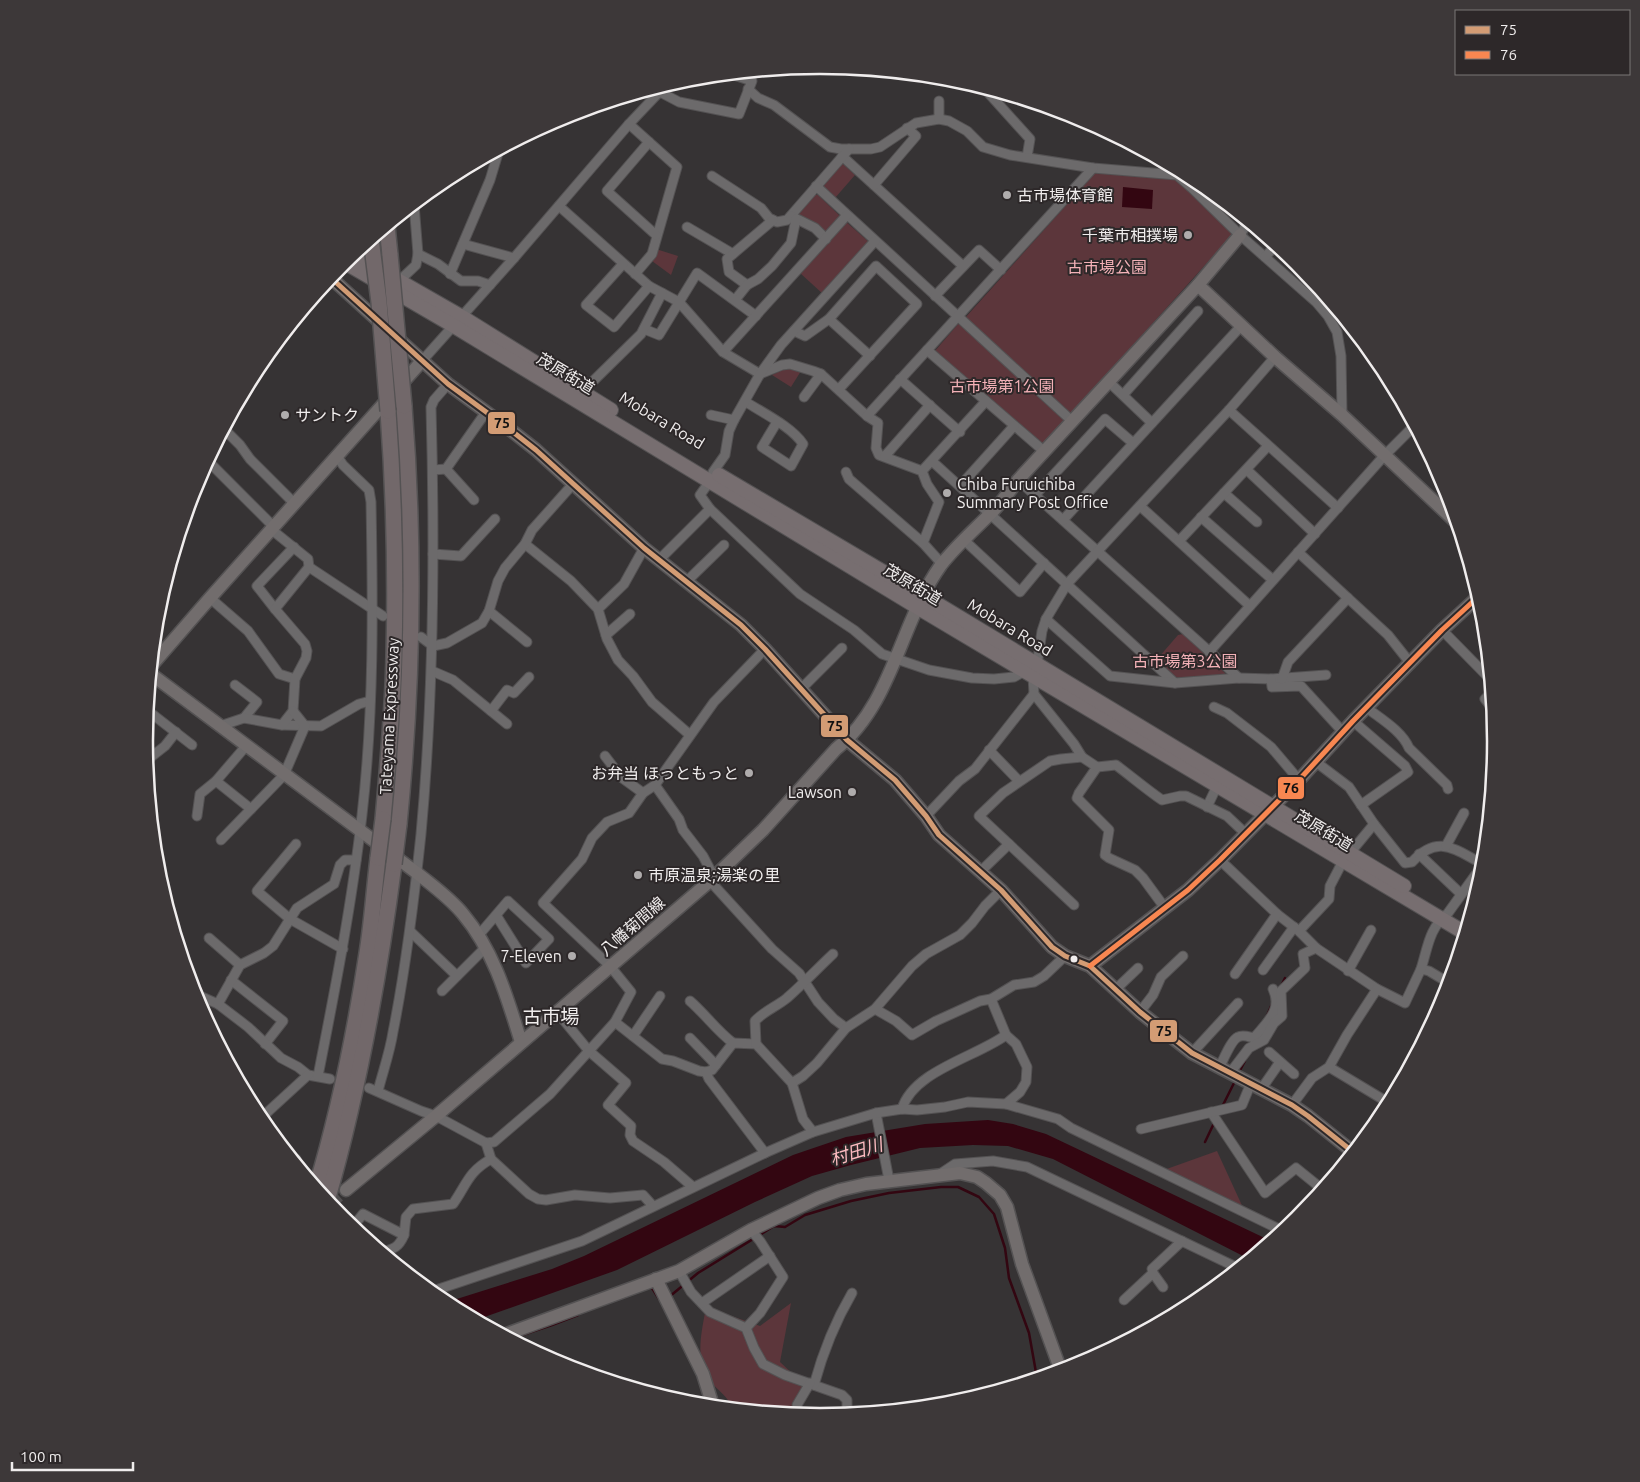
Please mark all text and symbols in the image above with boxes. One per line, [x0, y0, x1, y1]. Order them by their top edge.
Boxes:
legend [1455, 10, 1630, 75]
text: 75 [1500, 21, 1517, 38]
text: 76 [1500, 46, 1517, 63]
place label: 古市場体育館 [1017, 186, 1113, 204]
marker: 古市場体育館 [1001, 189, 1013, 201]
place label: 千葉市相撲場 [1082, 226, 1178, 244]
marker: 千葉市相撲場 [1182, 229, 1194, 241]
park label: 古市場公園 [1067, 258, 1147, 276]
street label: 茂原街道 [534, 349, 598, 397]
park label: 古市場第1公園 [949, 377, 1055, 395]
street label: Mobara Road [616, 388, 708, 452]
place label: サントク [295, 406, 359, 424]
marker: サントク [279, 409, 291, 421]
line badge: 75 [487, 411, 516, 435]
text: 75 [494, 415, 510, 431]
place label: Chiba Furuichiba Summary Post Office [957, 475, 1109, 511]
marker: Chiba Furuichiba Summary Post Office [941, 487, 953, 499]
street label: 茂原街道 [881, 560, 945, 608]
street label: Mobara Road [964, 595, 1056, 659]
street label: Tateyama Expressway [376, 637, 402, 795]
park label: 古市場第3公園 [1132, 652, 1238, 670]
line badge: 75 [820, 714, 849, 738]
text: 75 [827, 718, 843, 734]
place label: お弁当 ほっともっと [591, 764, 739, 782]
marker: お弁当 ほっともっと [743, 767, 755, 779]
line badge: 76 [1277, 776, 1305, 800]
text: 76 [1283, 780, 1299, 796]
place label: Lawson [788, 783, 842, 801]
marker: Lawson [846, 786, 858, 798]
street label: 茂原街道 [1292, 806, 1356, 854]
place label: 市原温泉;湯楽の里 [648, 866, 780, 884]
marker: 市原温泉;湯楽の里 [632, 869, 644, 881]
street label: 八幡菊間線 [596, 893, 668, 959]
place label: 7-Eleven [501, 947, 562, 965]
marker: 7-Eleven [566, 950, 578, 962]
unlabelled marker [1069, 954, 1079, 964]
district label: 古市場 [522, 1005, 580, 1027]
line badge: 75 [1149, 1019, 1178, 1043]
text: 75 [1156, 1023, 1172, 1039]
water label: 村田川 [827, 1133, 887, 1168]
scale bar [12, 1440, 134, 1472]
text: 100 m [20, 1448, 62, 1465]

